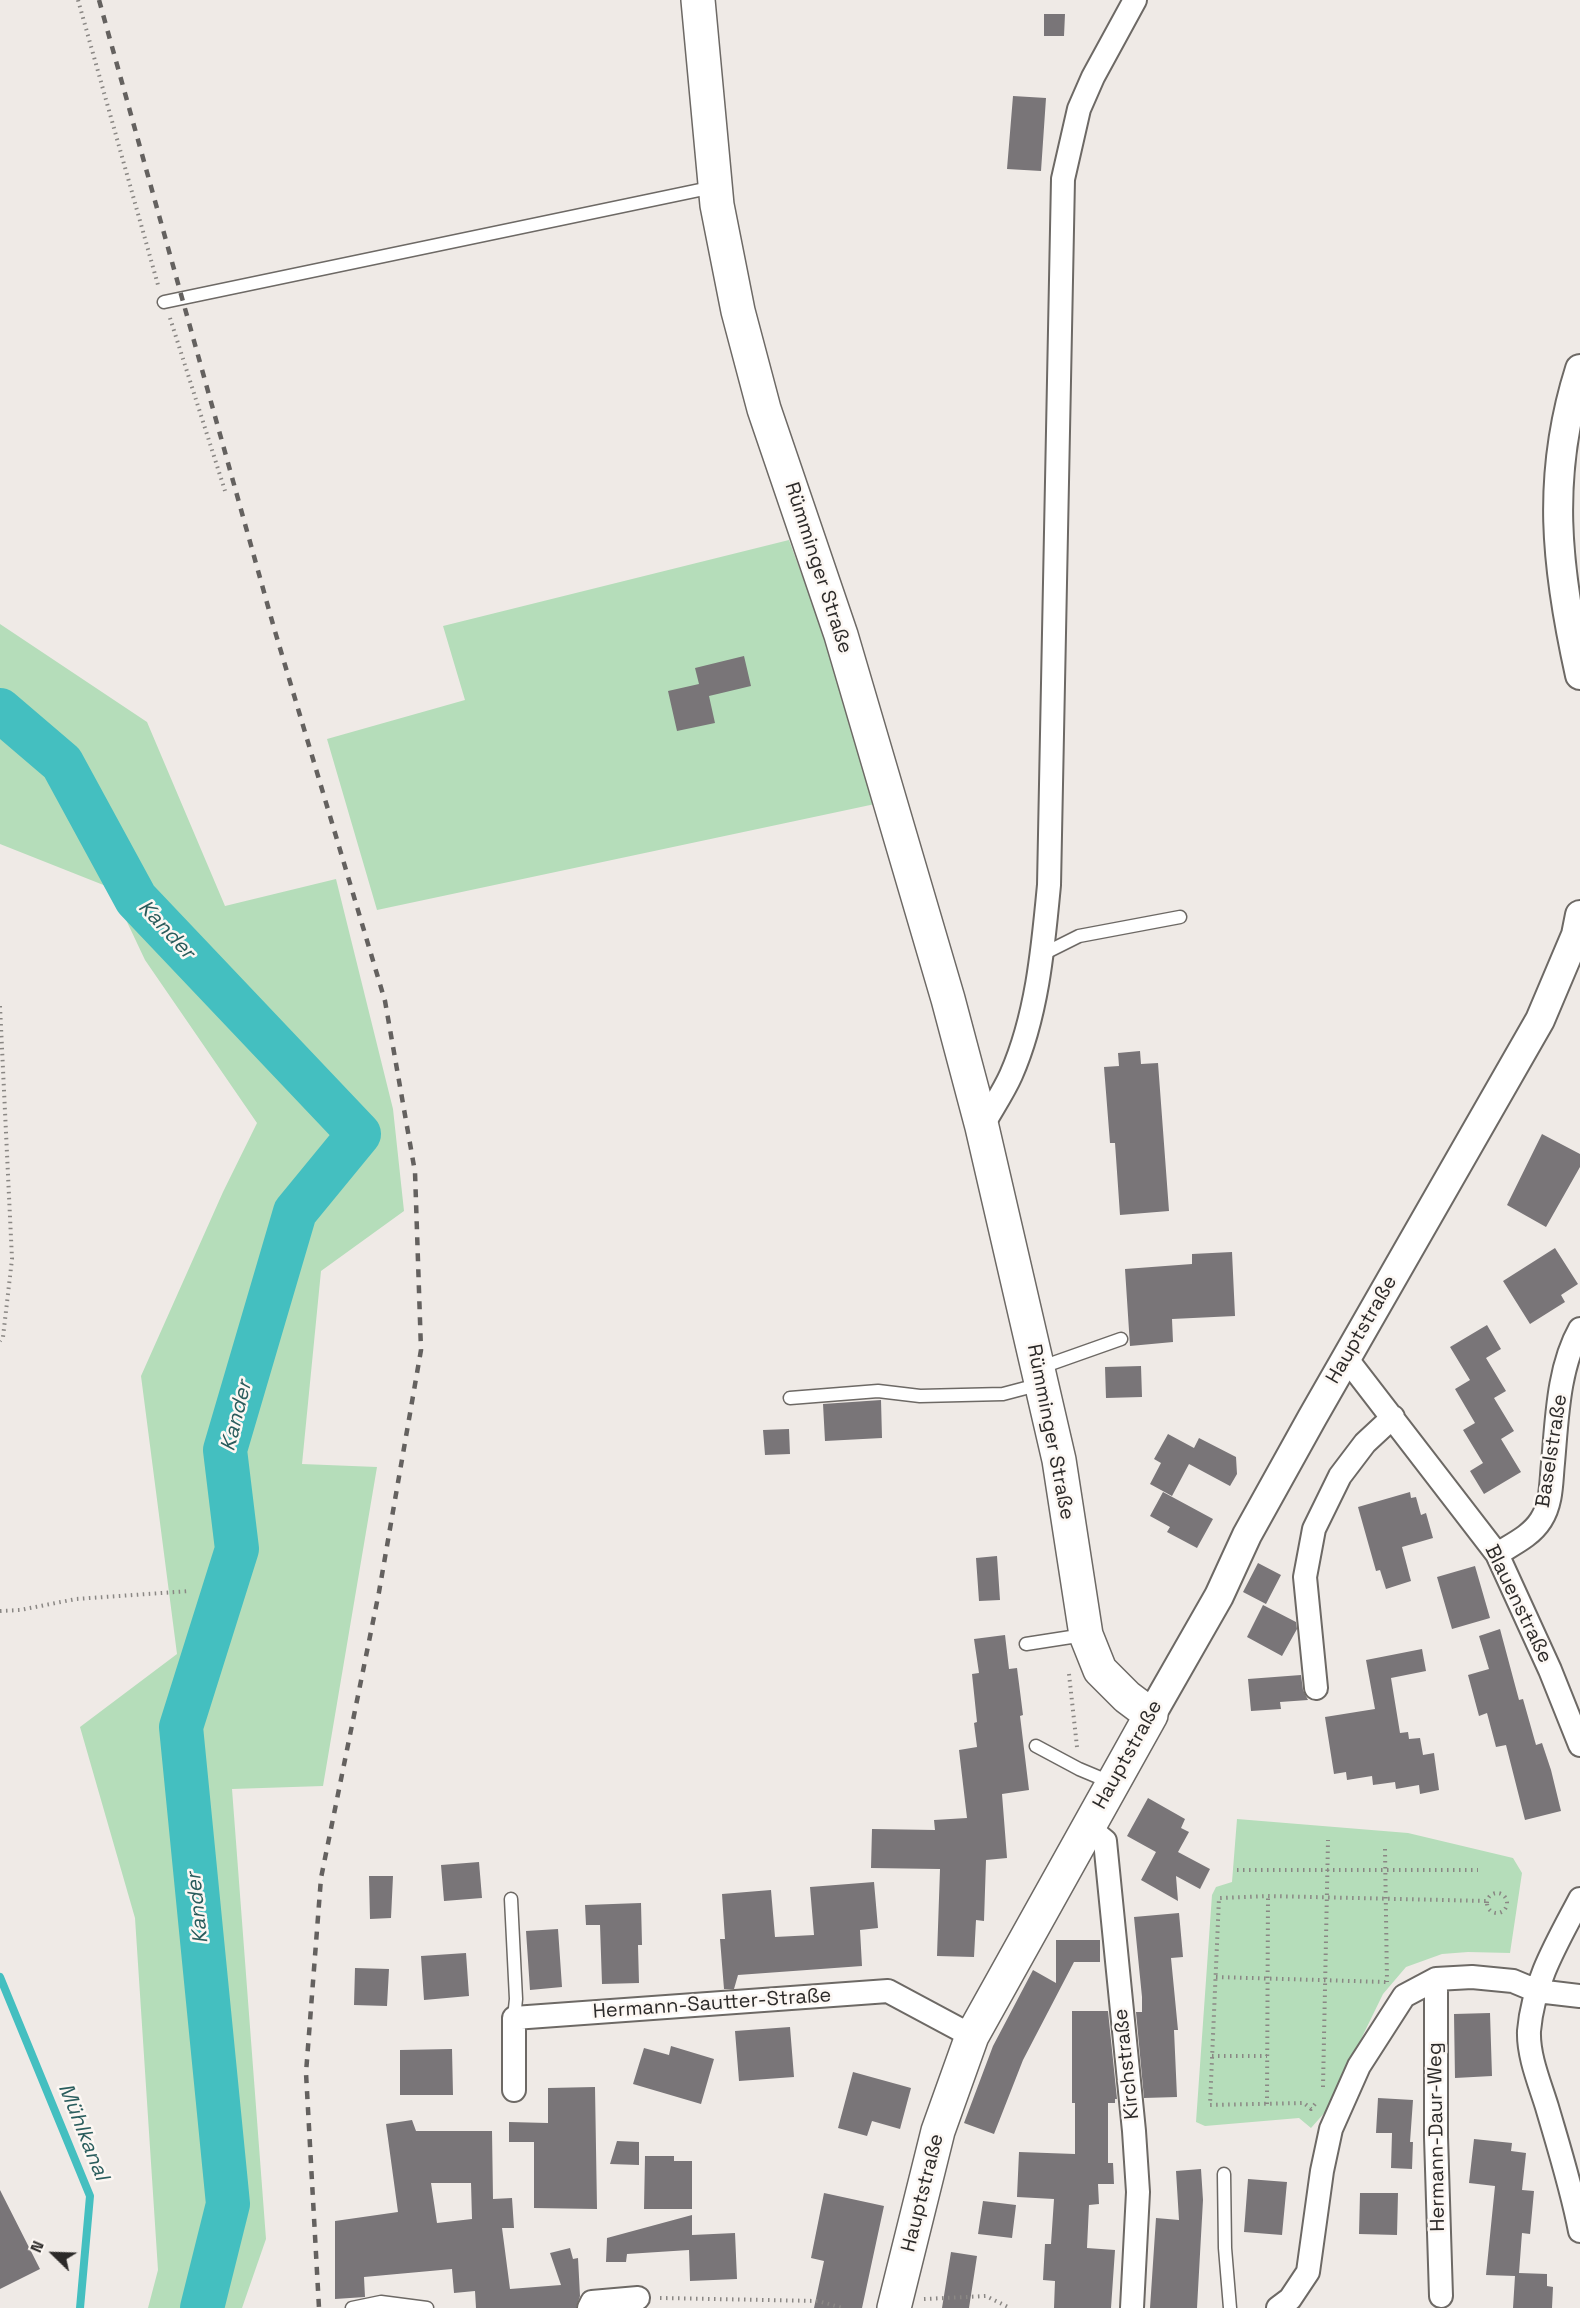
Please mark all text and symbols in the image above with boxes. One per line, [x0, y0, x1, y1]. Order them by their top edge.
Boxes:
street label: Rümminger Straße [779, 479, 857, 657]
water label: Kander [132, 895, 200, 965]
street label: Hauptstraße [1321, 1272, 1403, 1388]
street label: Rümminger Straße [1021, 1342, 1079, 1522]
water label: Kander [216, 1378, 258, 1454]
street label: Baselstraße [1531, 1393, 1573, 1509]
street label: Blauenstraße [1479, 1541, 1557, 1667]
street label: Hauptstraße [1088, 1696, 1168, 1814]
water label: Kander [182, 1871, 214, 1945]
street label: Hermann-Sautter-Straße [592, 1984, 832, 2024]
street label: Kirchstraße [1109, 2007, 1145, 2121]
street label: Hermann-Daur-Weg [1423, 2042, 1451, 2232]
water label: Mühlkanal [52, 2080, 114, 2184]
street label: Hauptstraße [897, 2131, 949, 2255]
north arrow [24, 2224, 84, 2284]
text: N [25, 2238, 49, 2256]

